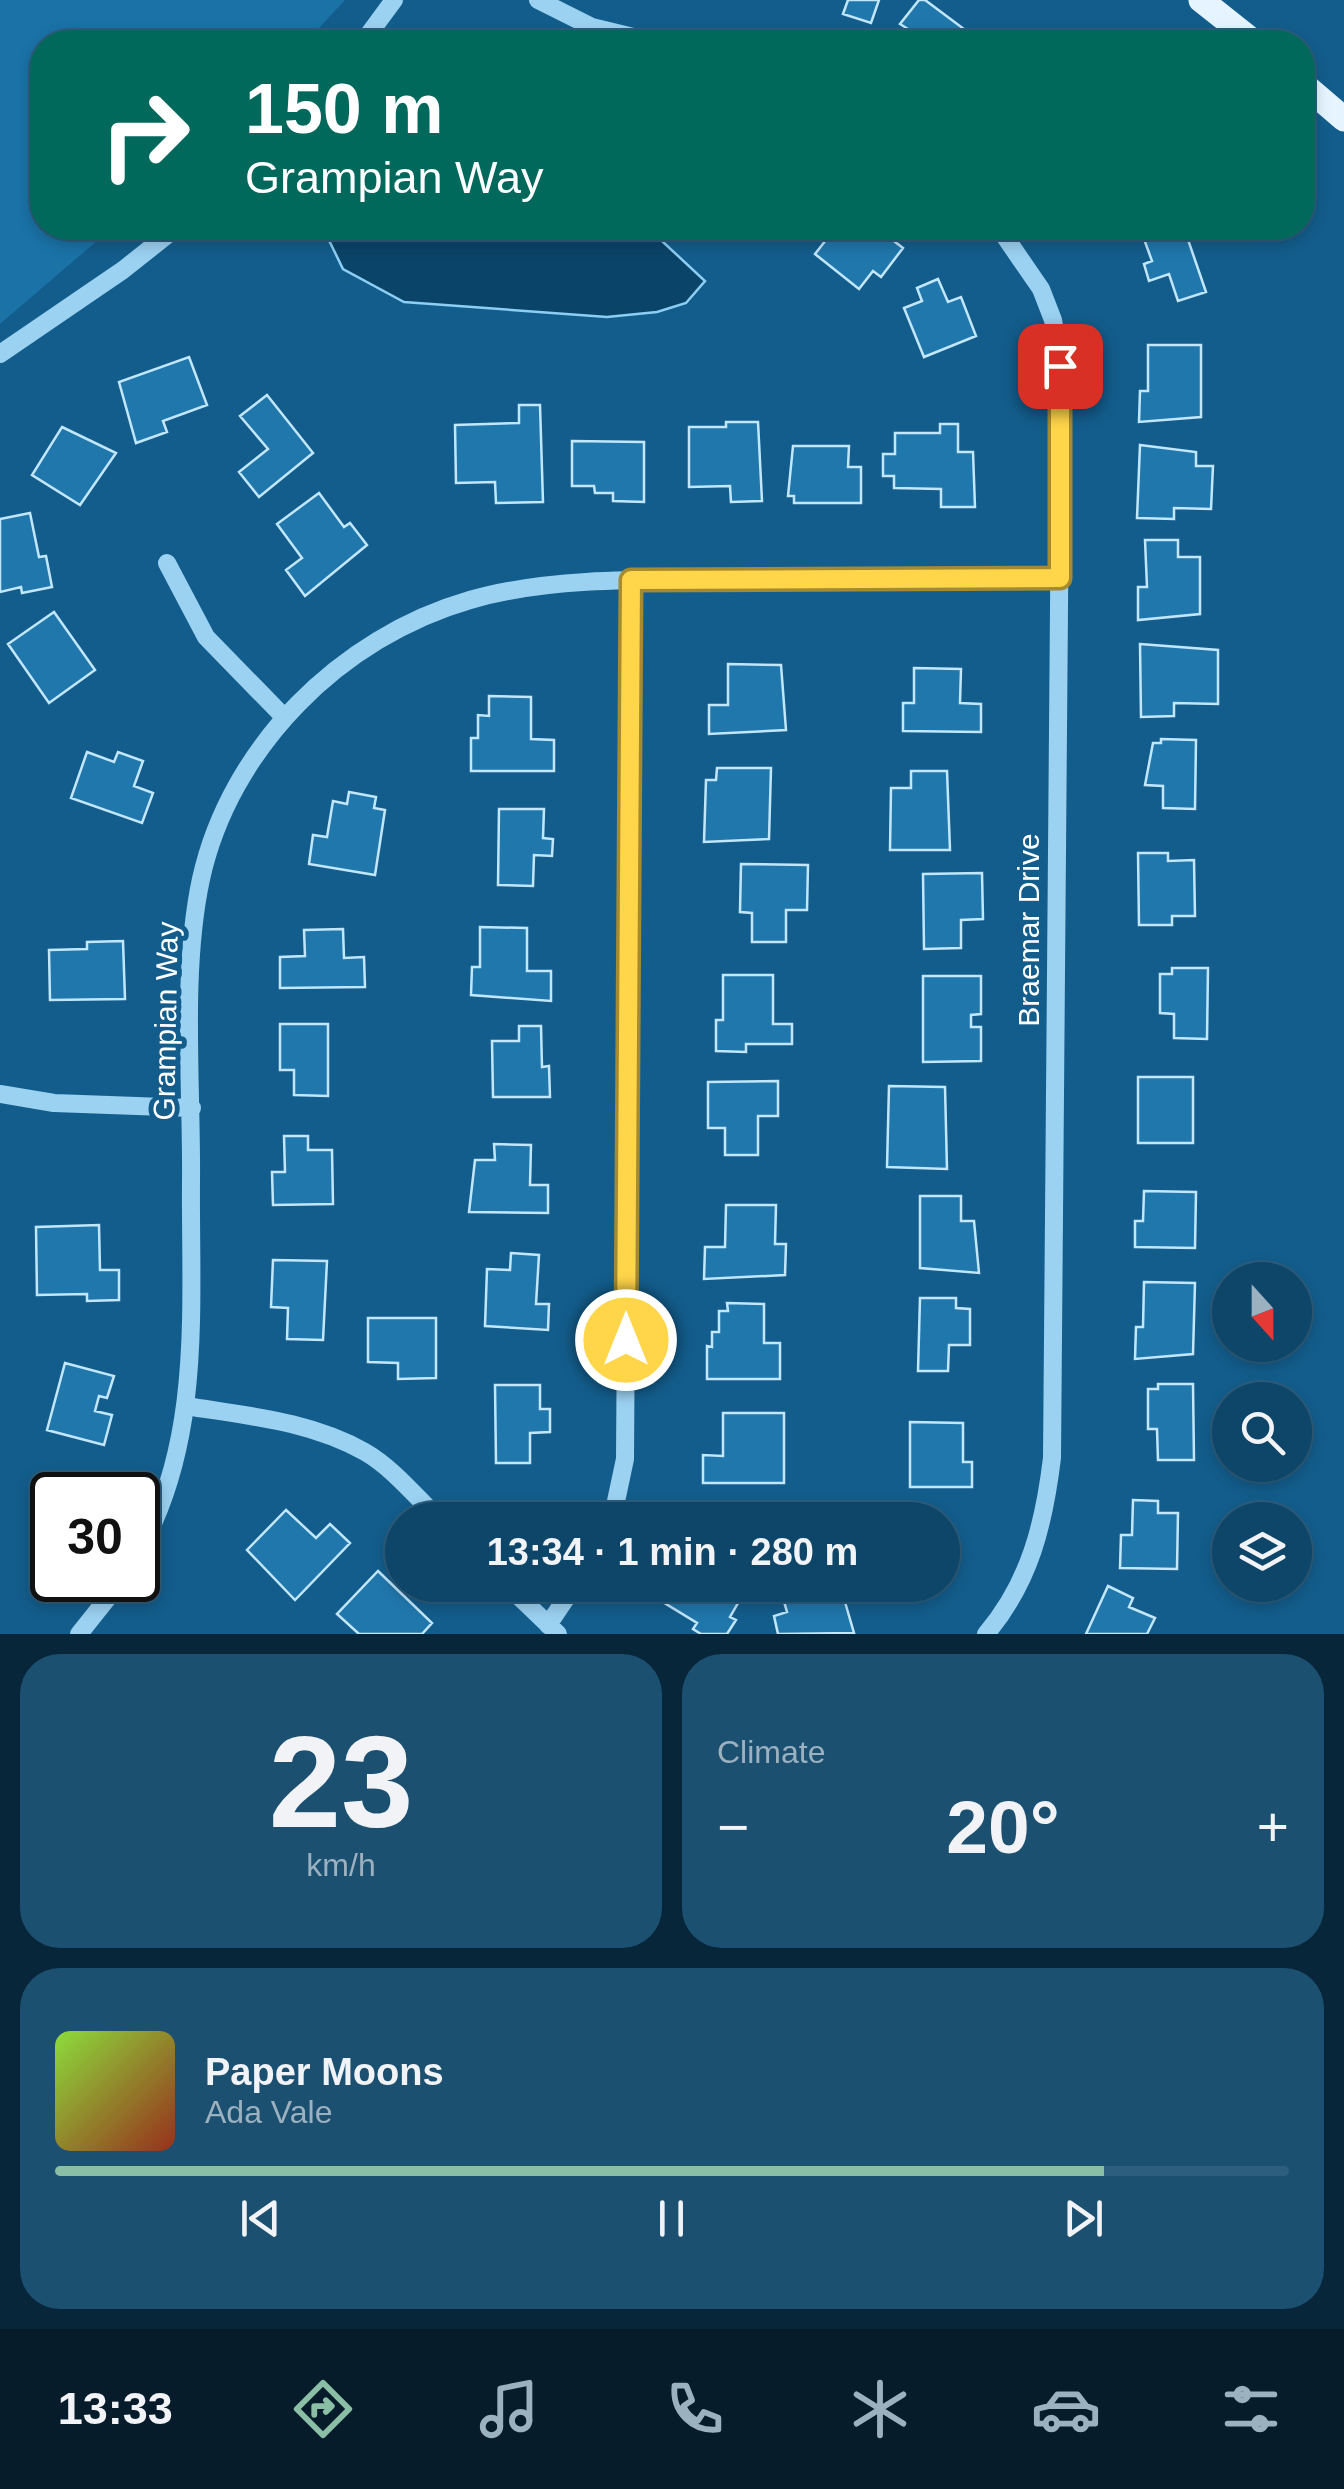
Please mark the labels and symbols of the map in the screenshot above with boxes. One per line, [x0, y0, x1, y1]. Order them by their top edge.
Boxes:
pin [1018, 324, 1103, 409]
street label: Braemar Drive [1012, 833, 1045, 1027]
street label: Grampian Way [147, 921, 184, 1121]
north arrow [1212, 1262, 1312, 1362]
position arrow [574, 1288, 678, 1392]
speed limit sign: 30 [30, 1472, 160, 1602]

